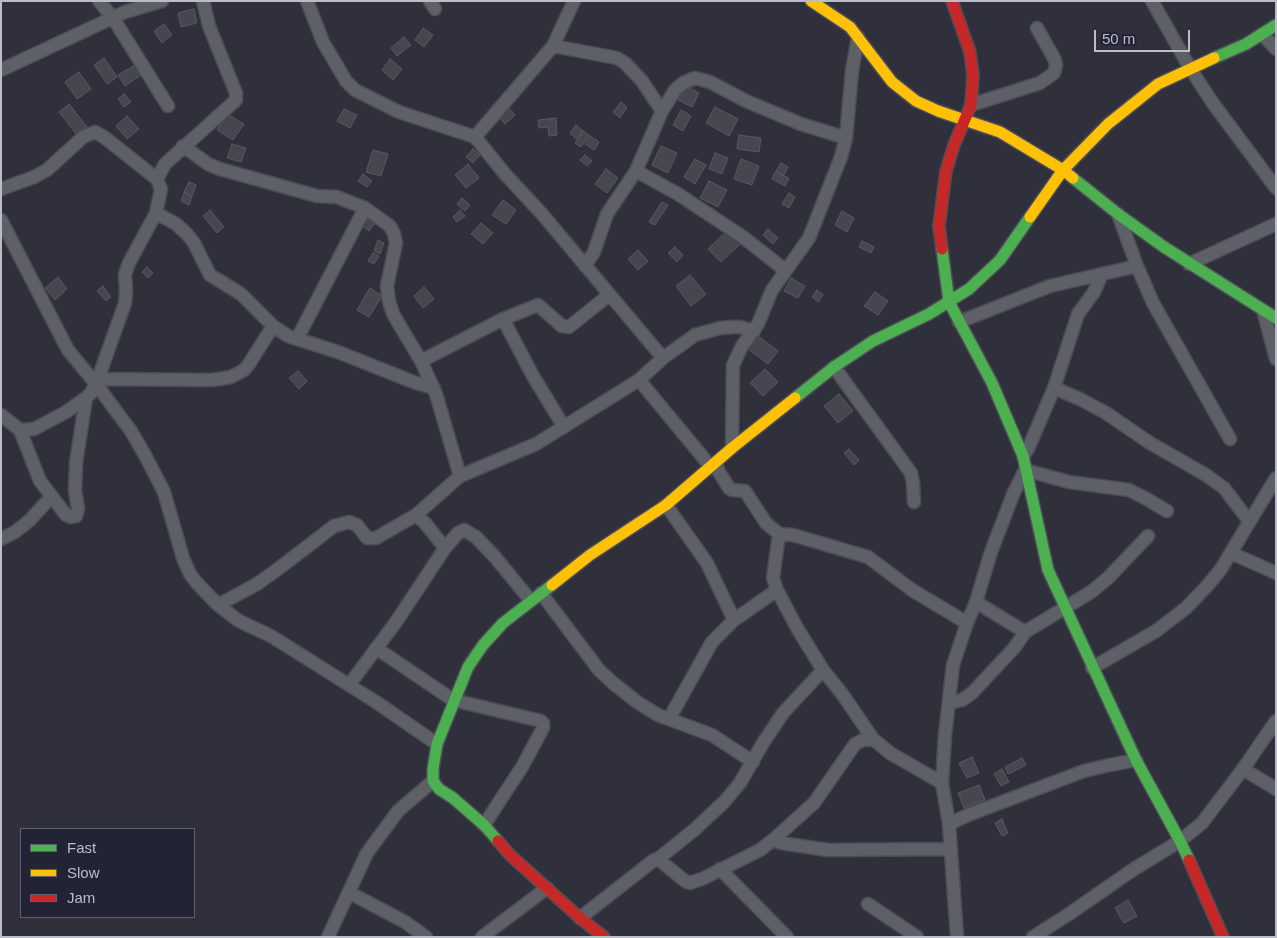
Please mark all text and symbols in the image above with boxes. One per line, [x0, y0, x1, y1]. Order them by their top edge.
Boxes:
scale bar [1097, 20, 1193, 52]
text: 50 m [1102, 30, 1135, 47]
legend [20, 828, 195, 918]
text: Fast [67, 839, 96, 856]
text: Slow [67, 864, 100, 881]
text: Jam [67, 889, 95, 906]

